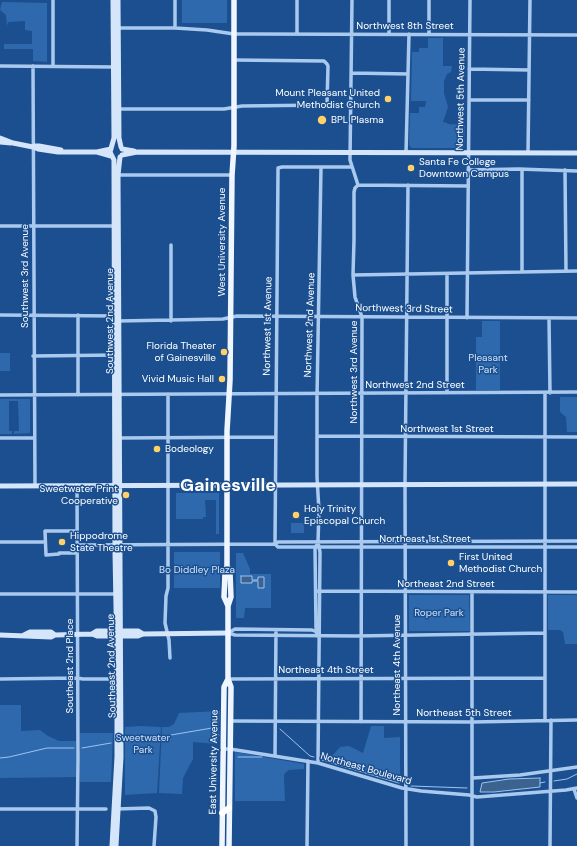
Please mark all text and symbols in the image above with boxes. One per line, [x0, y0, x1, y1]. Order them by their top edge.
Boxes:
street label: Northwest 8th Street [356, 20, 454, 32]
street label: Northwest 5th Avenue [454, 47, 468, 151]
place label: Mount Pleasant United Methodist Church [275, 87, 380, 110]
marker: Mount Pleasant United Methodist Church [383, 94, 393, 104]
marker: BPL Plasma [316, 114, 328, 126]
place label: BPL Plasma [331, 114, 384, 126]
place label: Santa Fe College Downtown Campus [419, 156, 509, 180]
marker: Santa Fe College Downtown Campus [406, 163, 416, 173]
street label: West University Avenue [216, 188, 228, 296]
street label: Southwest 3rd Avenue [19, 224, 31, 328]
street label: Southwest 2nd Avenue [104, 268, 116, 374]
street label: Northwest 2nd Avenue [302, 272, 318, 378]
street label: Northwest 1st Avenue [261, 276, 275, 376]
street label: Northwest 3rd Street [355, 302, 453, 316]
street label: Northwest 3rd Avenue [348, 320, 360, 424]
place label: Florida Theater of Gainesville [147, 340, 216, 364]
marker: Florida Theater of Gainesville [219, 347, 229, 357]
park label: Pleasant Park [468, 352, 508, 376]
place label: Vivid Music Hall [142, 373, 214, 385]
marker: Vivid Music Hall [217, 374, 227, 384]
street label: Northwest 2nd Street [365, 379, 465, 391]
street label: Northwest 1st Street [400, 423, 494, 435]
place label: Bodeology [165, 443, 214, 455]
marker: Bodeology [152, 444, 162, 454]
district label: Gainesville [180, 475, 276, 497]
place label: Sweetwater Print Cooperative [40, 483, 118, 506]
marker: Sweetwater Print Cooperative [121, 490, 131, 500]
place label: Holy Trinity Episcopal Church [304, 503, 385, 526]
marker: Holy Trinity Episcopal Church [291, 510, 301, 520]
place label: Hippodrome State Theatre [70, 530, 133, 554]
street label: Northeast 1st Street [379, 533, 471, 545]
marker: Hippodrome State Theatre [57, 537, 67, 547]
place label: First United Methodist Church [459, 551, 542, 574]
marker: First United Methodist Church [446, 558, 456, 568]
park label: Bo Diddley Plaza [159, 564, 235, 576]
street label: Northeast 2nd Street [397, 578, 495, 590]
park label: Roper Park [414, 607, 464, 619]
street label: Southeast 2nd Avenue [105, 614, 119, 718]
street label: Northeast 4th Avenue [391, 614, 403, 716]
street label: Southeast 2nd Place [64, 619, 76, 713]
street label: Northeast 4th Street [278, 664, 374, 676]
street label: Northeast 5th Street [416, 707, 512, 719]
street label: East University Avenue [207, 709, 221, 815]
park label: Sweetwater Park [116, 732, 170, 756]
street label: Northeast Boulevard [319, 750, 413, 788]

